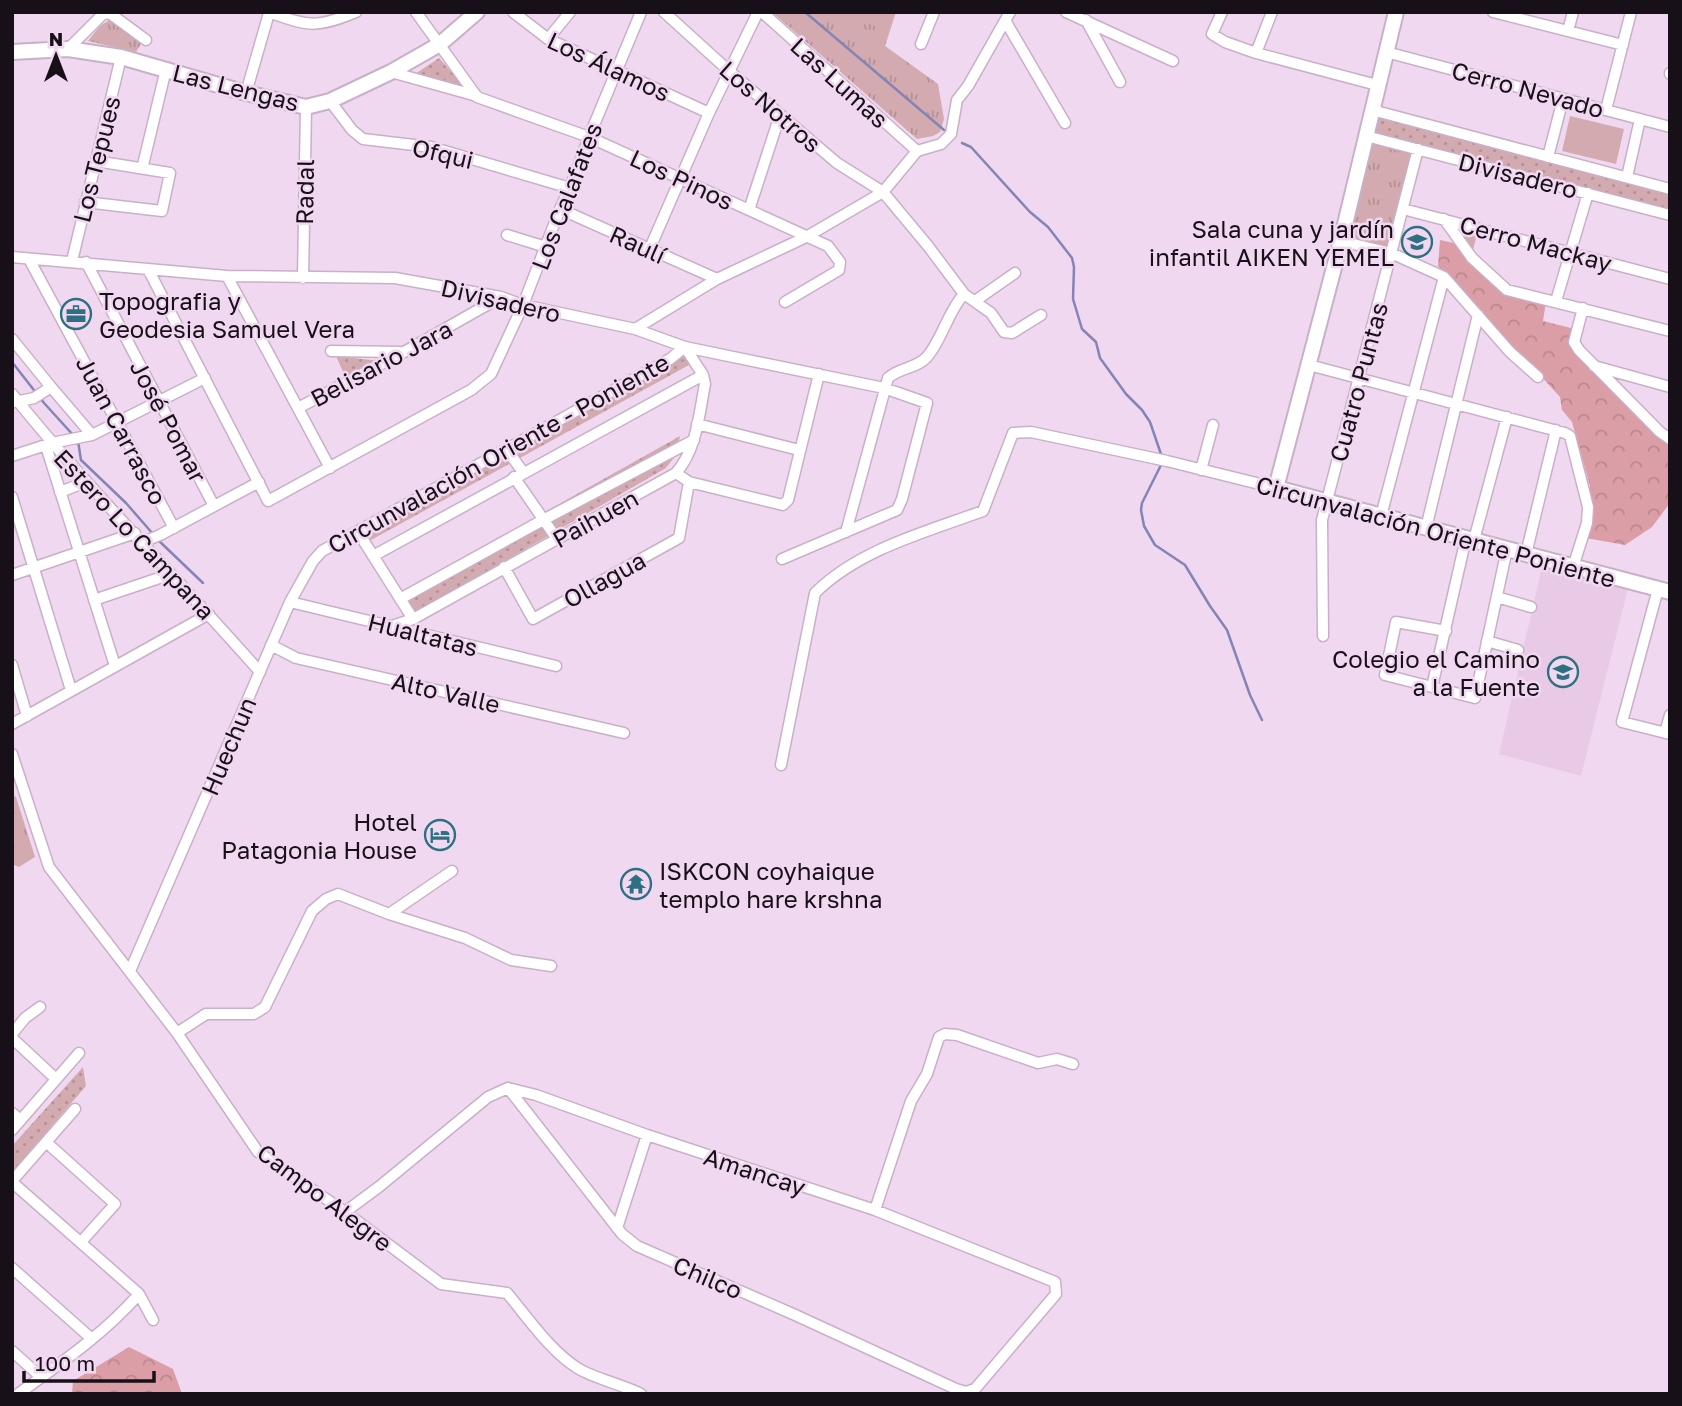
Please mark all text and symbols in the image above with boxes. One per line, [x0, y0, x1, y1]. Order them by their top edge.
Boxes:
north arrow [21, 21, 91, 91]
street label: Los Álamos [543, 25, 675, 107]
text: N [49, 27, 63, 50]
street label: Las Lumas [785, 31, 895, 133]
street label: Los Notros [714, 54, 828, 158]
street label: Cerro Nevado [1449, 55, 1607, 123]
street label: Las Lengas [170, 57, 302, 117]
street label: Los Tepues [66, 93, 126, 225]
street label: Los Calafates [525, 118, 607, 274]
street label: Ofqui [410, 132, 476, 174]
street label: Los Pinos [626, 142, 738, 216]
street label: Divisadero [1456, 146, 1580, 204]
street label: Radal [289, 159, 319, 225]
street label: Cerro Mackay [1457, 209, 1615, 277]
place label: Sala cuna y jardín infantil AIKEN YEMEL [1149, 214, 1394, 271]
street label: Raulí [605, 219, 672, 270]
school or university icon: Sala cuna y jardín infantil AIKEN YEMEL [1400, 225, 1434, 259]
street label: Divisadero [438, 272, 564, 328]
place label: Topografia y Geodesia Samuel Vera [99, 286, 355, 343]
office icon: Topografia y Geodesia Samuel Vera [59, 297, 93, 331]
street label: Cuatro Puntas [1323, 299, 1393, 465]
street label: Belisario Jara [305, 314, 457, 412]
street label: Circunvalación Oriente - Poniente [322, 347, 674, 559]
street label: Juan Carrasco [71, 351, 173, 509]
street label: José Pomar [125, 355, 213, 487]
street label: Estero Lo Campana [49, 443, 221, 625]
street label: Circunvalación Oriente Poniente [1253, 469, 1619, 593]
street label: Paihuen [547, 483, 643, 553]
street label: Ollagua [558, 545, 650, 613]
street label: Hualtatas [365, 606, 481, 662]
place label: Colegio el Camino a la Fuente [1332, 644, 1540, 701]
school or university icon: Colegio el Camino a la Fuente [1546, 655, 1580, 689]
street label: Alto Valle [389, 665, 503, 719]
street label: Huechun [194, 693, 262, 799]
place label: Hotel Patagonia House [221, 807, 417, 864]
hotel icon: Hotel Patagonia House [423, 818, 457, 852]
place label: ISKCON coyhaique templo hare krshna [659, 856, 882, 913]
temple icon: ISKCON coyhaique templo hare krshna [619, 867, 653, 901]
street label: Campo Alegre [252, 1137, 398, 1257]
street label: Amancay [700, 1141, 810, 1201]
street label: Chilco [669, 1250, 747, 1304]
scale bar [24, 1340, 154, 1384]
text: 100 m [35, 1350, 95, 1376]

